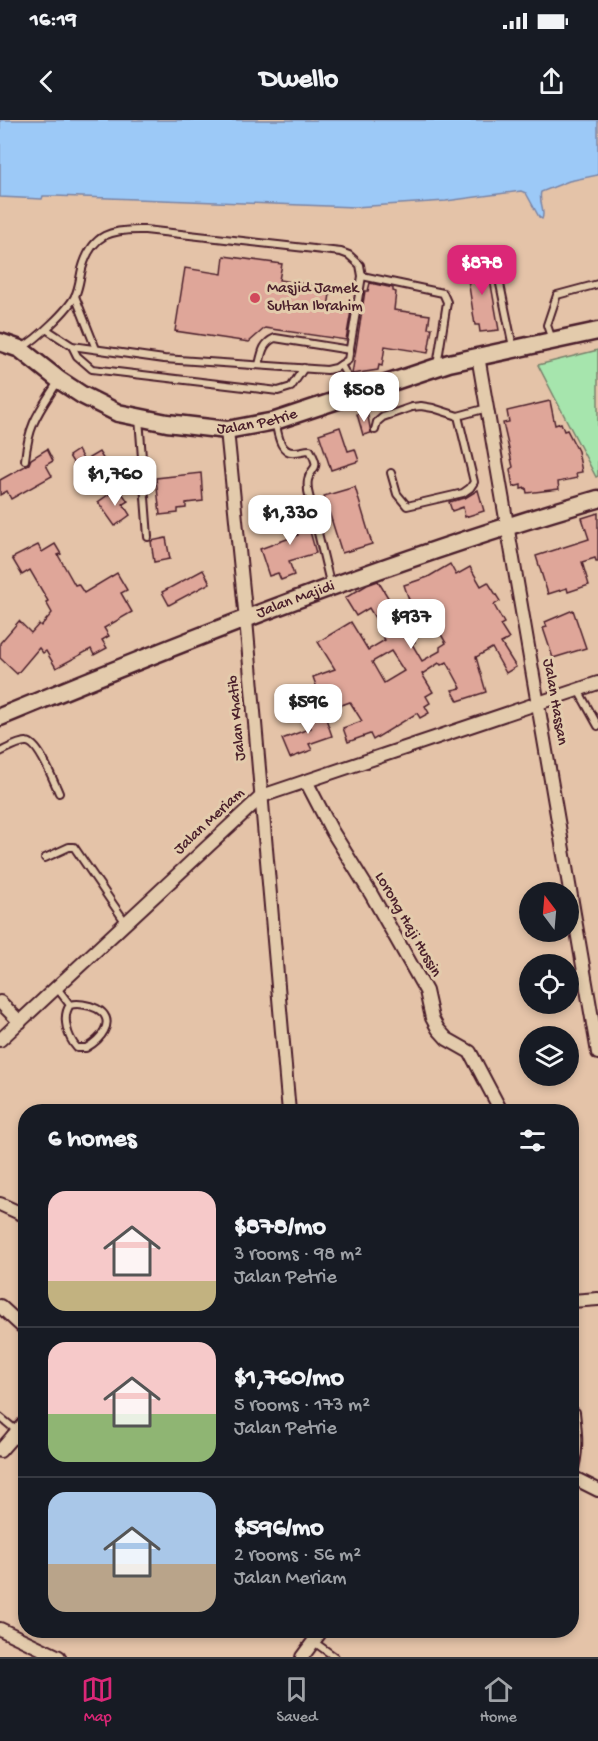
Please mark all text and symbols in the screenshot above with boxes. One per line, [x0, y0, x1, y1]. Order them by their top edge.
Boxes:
text: 16:19 [30, 8, 77, 34]
icon: back [30, 65, 63, 98]
text: Dwello [260, 65, 338, 97]
icon: share [535, 65, 568, 98]
pin: $878 [446, 245, 518, 296]
text: $878 [461, 253, 503, 276]
place label: Masjid Jamek Sultan Ibrahim [267, 280, 363, 317]
marker: Masjid Jamek Sultan Ibrahim [248, 291, 262, 305]
pin: $508 [328, 372, 400, 423]
text: $508 [343, 380, 385, 403]
street label: Jalan Petrie [216, 404, 301, 440]
pin: $1,760 [66, 456, 164, 507]
text: $1,760 [87, 464, 143, 487]
pin: $1,330 [241, 495, 339, 546]
text: $1,330 [262, 503, 318, 526]
street label: Jalan Majidi [254, 577, 337, 623]
pin: $937 [375, 599, 447, 650]
text: $937 [391, 607, 431, 630]
street label: Jalan Hassan [537, 657, 571, 747]
street label: Jalan Khatib [225, 674, 251, 762]
pin: $596 [272, 684, 344, 735]
text: $596 [288, 692, 328, 715]
street label: Jalan Meriam [171, 784, 250, 860]
street label: Lorong Haji Hussin [369, 869, 445, 981]
north arrow [519, 882, 579, 942]
map controls [519, 882, 579, 1086]
button: locate [519, 954, 579, 1014]
button: layers [519, 1026, 579, 1086]
icon: filters [516, 1124, 549, 1157]
text: 6 homes [48, 1125, 136, 1156]
text: $878/mo [234, 1213, 326, 1244]
icon: home [96, 1215, 168, 1287]
text: 3 rooms · 98 m² [234, 1244, 362, 1267]
text: Jalan Petrie [234, 1267, 337, 1290]
text: $1,760/mo [234, 1364, 344, 1395]
icon: home [96, 1366, 168, 1438]
text: 5 rooms · 173 m² [234, 1395, 370, 1418]
text: Jalan Petrie [234, 1418, 337, 1441]
text: $596/mo [234, 1514, 324, 1545]
icon: home [96, 1516, 168, 1588]
text: 2 rooms · 56 m² [234, 1545, 361, 1568]
text: Jalan Meriam [234, 1568, 346, 1591]
tab: Map [81, 1673, 114, 1728]
tab: Saved [276, 1673, 317, 1728]
tab: Home [480, 1673, 517, 1728]

